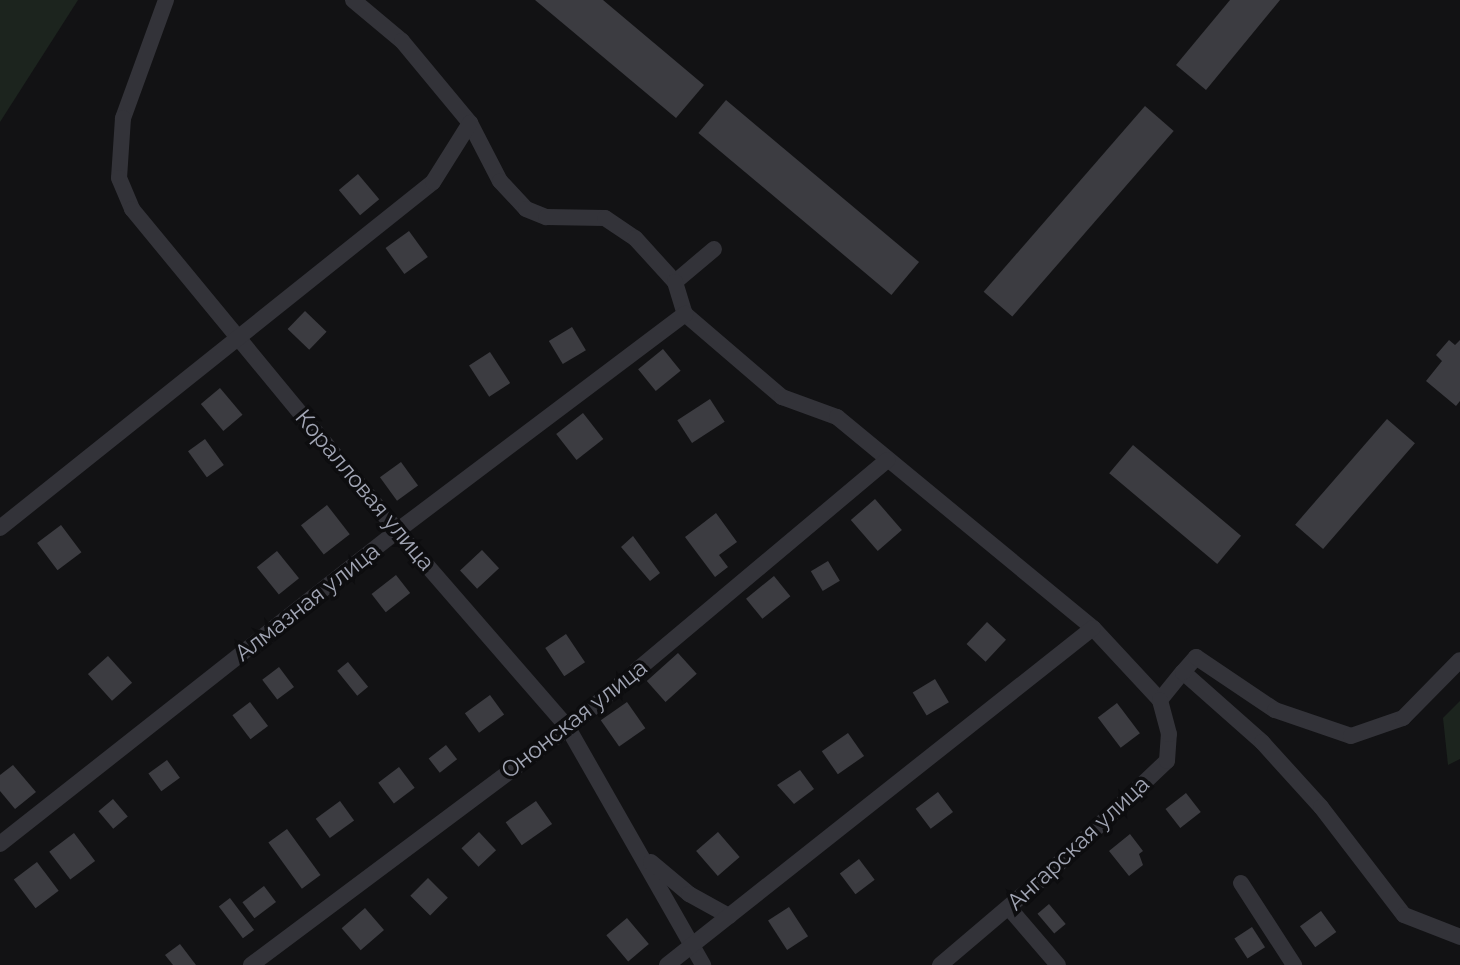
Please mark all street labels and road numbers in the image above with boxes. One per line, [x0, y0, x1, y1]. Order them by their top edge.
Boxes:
street label: Коралловая улица [290, 404, 440, 576]
street label: Алмазная улица [229, 537, 385, 667]
street label: Ононская улица [496, 653, 652, 785]
street label: Ангарская улица [1001, 770, 1155, 916]

